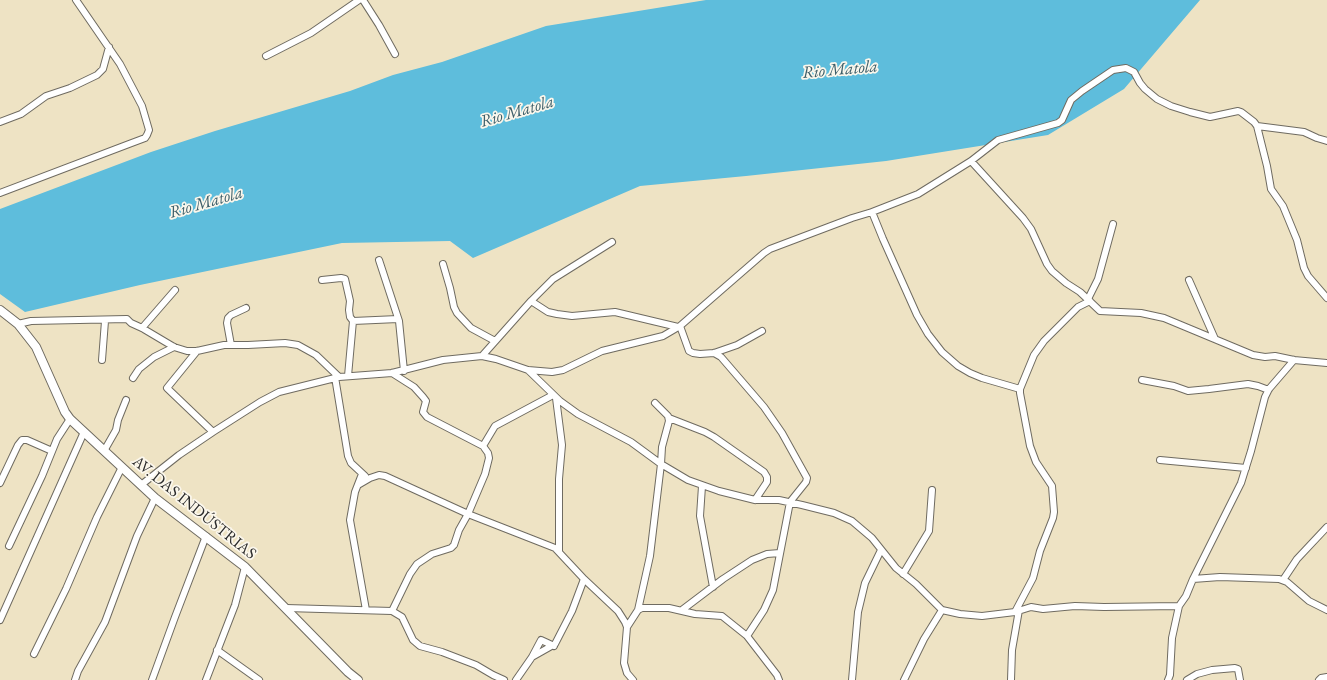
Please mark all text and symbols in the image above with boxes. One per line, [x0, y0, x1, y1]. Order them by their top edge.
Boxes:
water label: Rio Matola [801, 57, 879, 83]
water label: Rio Matola [478, 92, 556, 132]
water label: Rio Matola [167, 183, 245, 223]
street label: AV. DAS INDÚSTRIAS [128, 452, 260, 564]

